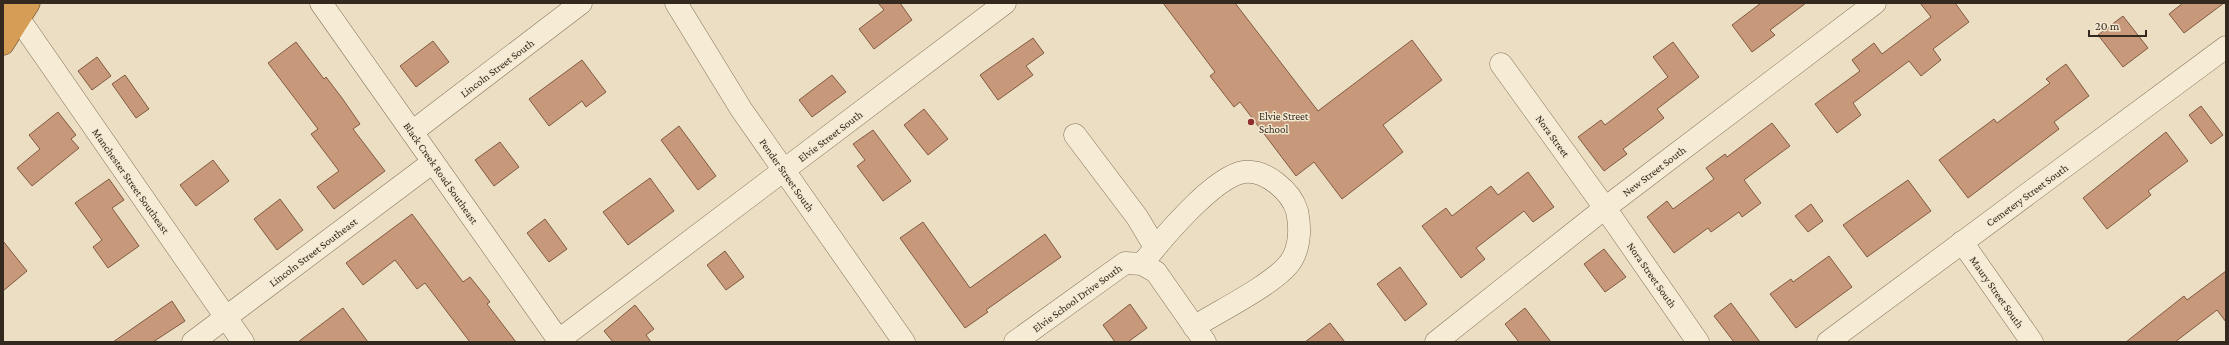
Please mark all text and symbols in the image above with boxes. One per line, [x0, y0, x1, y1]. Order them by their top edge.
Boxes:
scale bar [2089, 12, 2146, 38]
text: 20 m [2095, 19, 2120, 33]
street label: Lincoln Street South [458, 36, 536, 100]
street label: Elvie Street South [795, 108, 865, 164]
place label: Elvie Street School [1259, 110, 1309, 135]
street label: Nora Street [1534, 113, 1573, 160]
marker: Elvie Street School [1246, 117, 1256, 127]
street label: Black Creek Road Southeast [401, 120, 481, 226]
street label: Manchester Street Southeast [90, 126, 172, 236]
street label: Pender Street South [757, 136, 817, 214]
street label: New Street South [1620, 143, 1688, 199]
street label: Cemetery Street South [1984, 161, 2071, 230]
street label: Lincoln Street Southeast [267, 215, 360, 289]
street label: Nora Street South [1625, 240, 1679, 310]
street label: Maury Street South [1967, 254, 2026, 331]
street label: Elvie School Drive South [1030, 262, 1124, 334]

